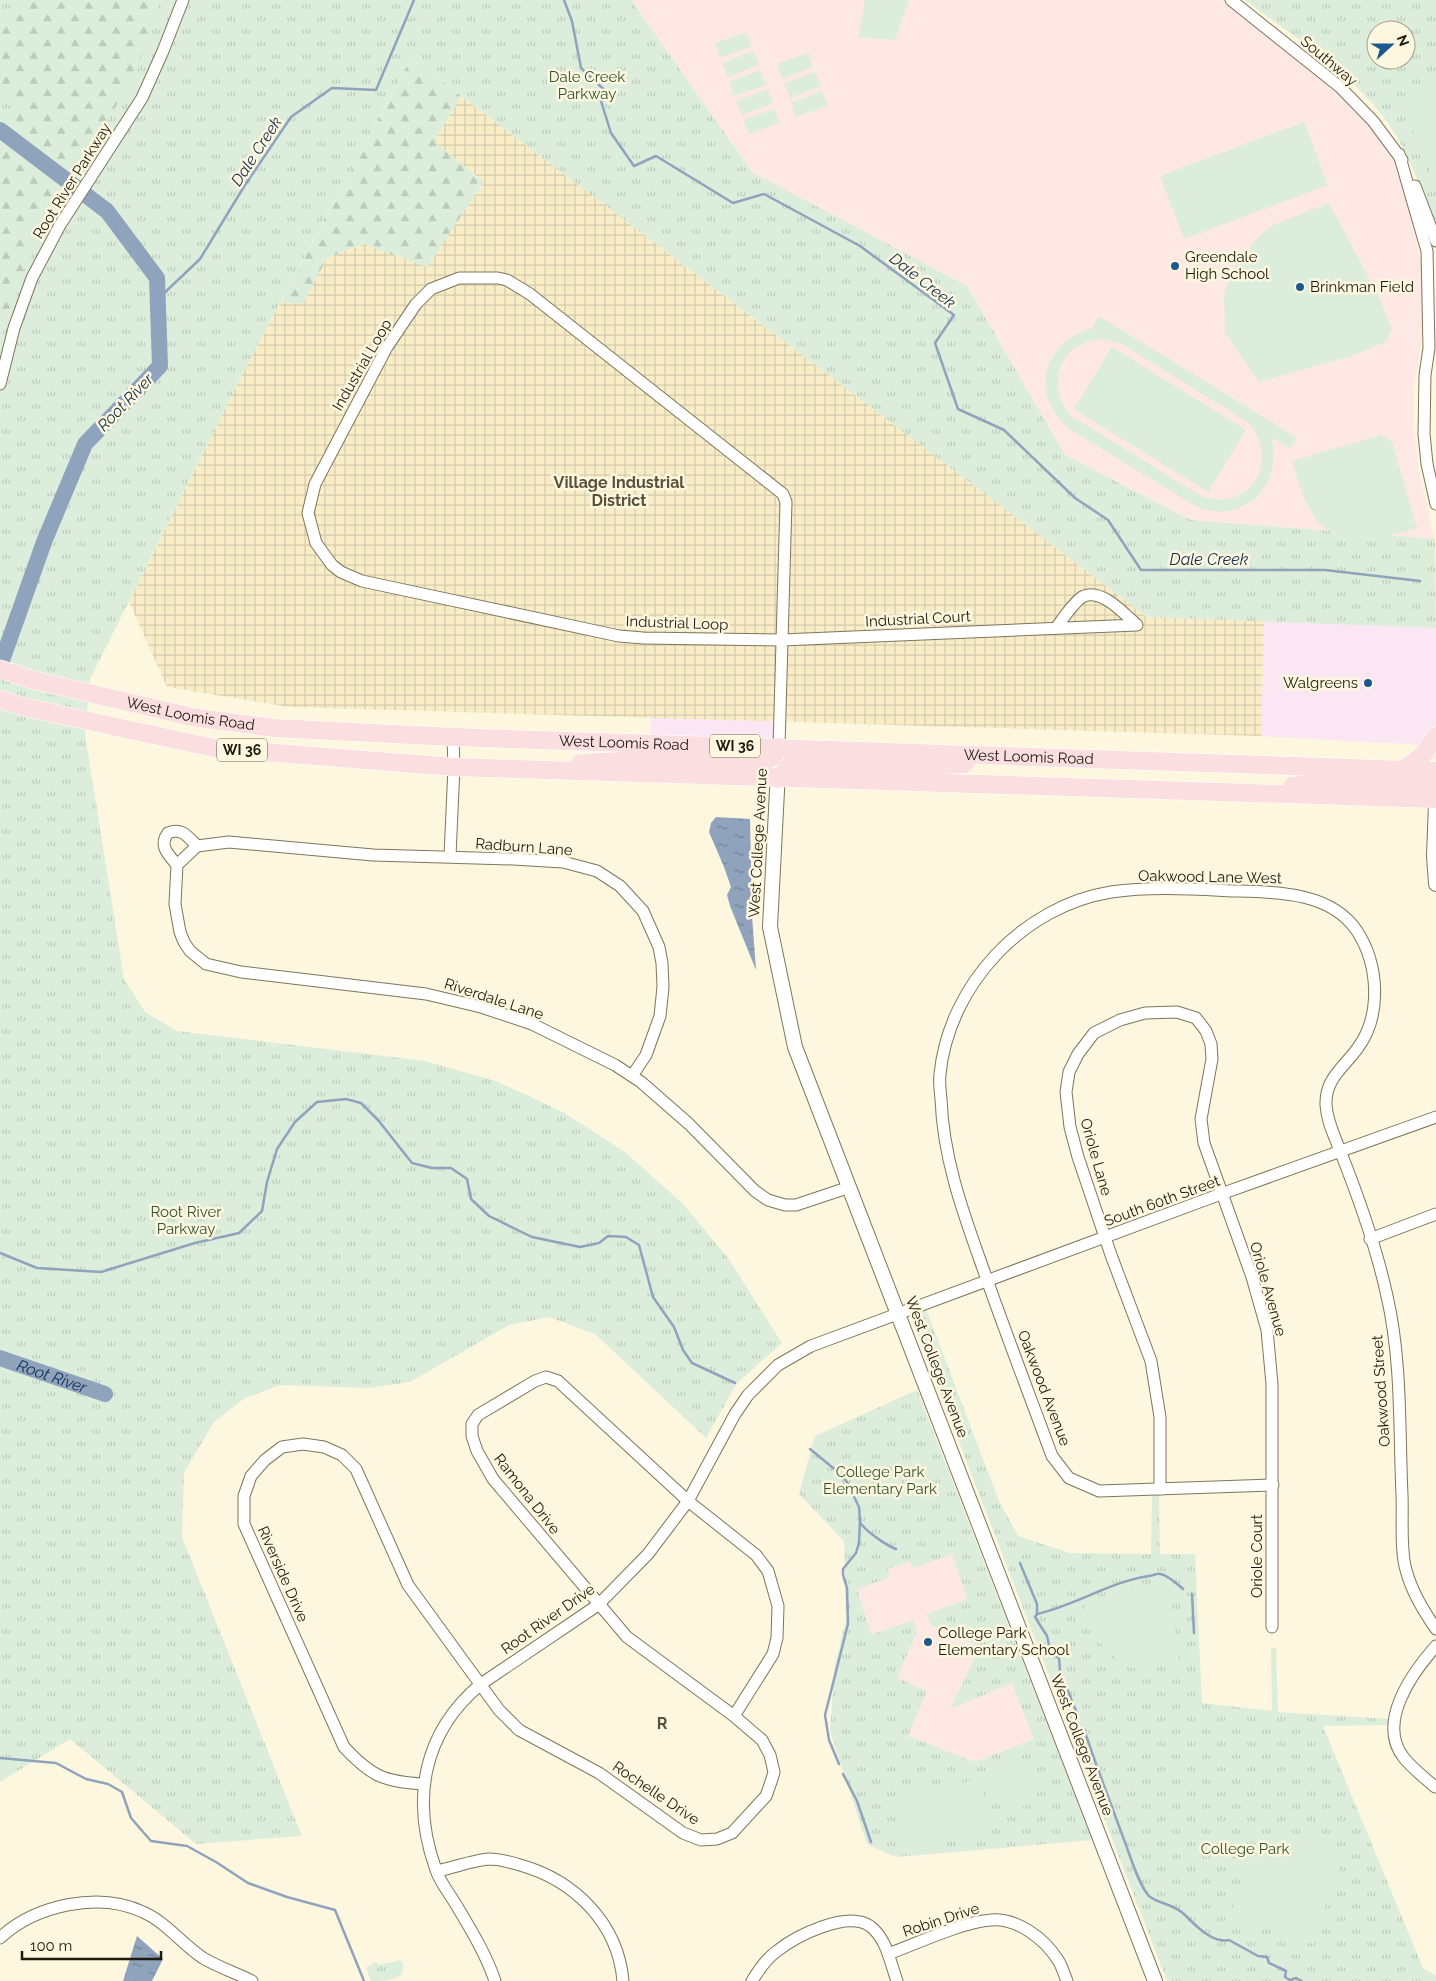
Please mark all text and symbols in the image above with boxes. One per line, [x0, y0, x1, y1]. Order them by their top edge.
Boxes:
north arrow [1366, 20, 1416, 70]
street label: Southway [1297, 32, 1361, 90]
text: N [1394, 32, 1413, 48]
park label: Dale Creek Parkway [549, 68, 625, 103]
water label: Dale Creek [227, 113, 286, 189]
street label: Root River Parkway [29, 120, 115, 242]
place label: Greendale High School [1185, 248, 1270, 283]
water label: Dale Creek [886, 249, 960, 312]
marker: Greendale High School [1169, 260, 1181, 272]
place label: Brinkman Field [1310, 278, 1414, 296]
marker: Brinkman Field [1294, 281, 1306, 293]
street label: Industrial Loop [328, 316, 396, 414]
water label: Root River [93, 369, 158, 435]
district label: Village Industrial District [554, 473, 685, 510]
water label: Dale Creek [1170, 550, 1249, 569]
street label: Industrial Court [865, 607, 971, 631]
street label: Industrial Loop [625, 612, 729, 634]
place label: Walgreens [1283, 674, 1358, 692]
marker: Walgreens [1362, 677, 1374, 689]
street label: West Loomis Road [125, 693, 256, 734]
street label: West Loomis Road [558, 732, 689, 754]
road number: WI 36 [710, 734, 760, 758]
road number: WI 36 [217, 738, 267, 762]
street label: West Loomis Road [963, 746, 1094, 768]
street label: West College Avenue [745, 768, 771, 918]
street label: Radburn Lane [475, 835, 574, 859]
street label: Oakwood Lane West [1138, 867, 1282, 887]
street label: Riverdale Lane [442, 974, 546, 1024]
street label: Oriole Lane [1076, 1116, 1116, 1198]
street label: South 60th Street [1102, 1172, 1222, 1230]
park label: Root River Parkway [151, 1203, 222, 1238]
street label: Oriole Avenue [1246, 1240, 1290, 1339]
street label: West College Avenue [902, 1294, 972, 1440]
street label: Oakwood Avenue [1014, 1328, 1074, 1449]
street label: Oakwood Street [1368, 1335, 1394, 1447]
water label: Root River [15, 1356, 90, 1397]
street label: Ramona Drive [490, 1450, 564, 1538]
park label: College Park Elementary Park [823, 1463, 937, 1498]
street label: Oriole Court [1248, 1514, 1266, 1598]
street label: Riverside Drive [254, 1523, 312, 1625]
street label: Root River Drive [498, 1580, 598, 1658]
place label: College Park Elementary School [938, 1624, 1070, 1659]
marker: College Park Elementary School [922, 1636, 934, 1648]
street label: West College Avenue [1047, 1672, 1117, 1818]
district label: R [657, 1714, 668, 1733]
street label: Rochelle Drive [609, 1757, 703, 1829]
park label: College Park [1201, 1840, 1289, 1858]
street label: Robin Drive [900, 1899, 982, 1941]
scale bar [22, 1928, 161, 1960]
text: 100 m [30, 1937, 72, 1955]

